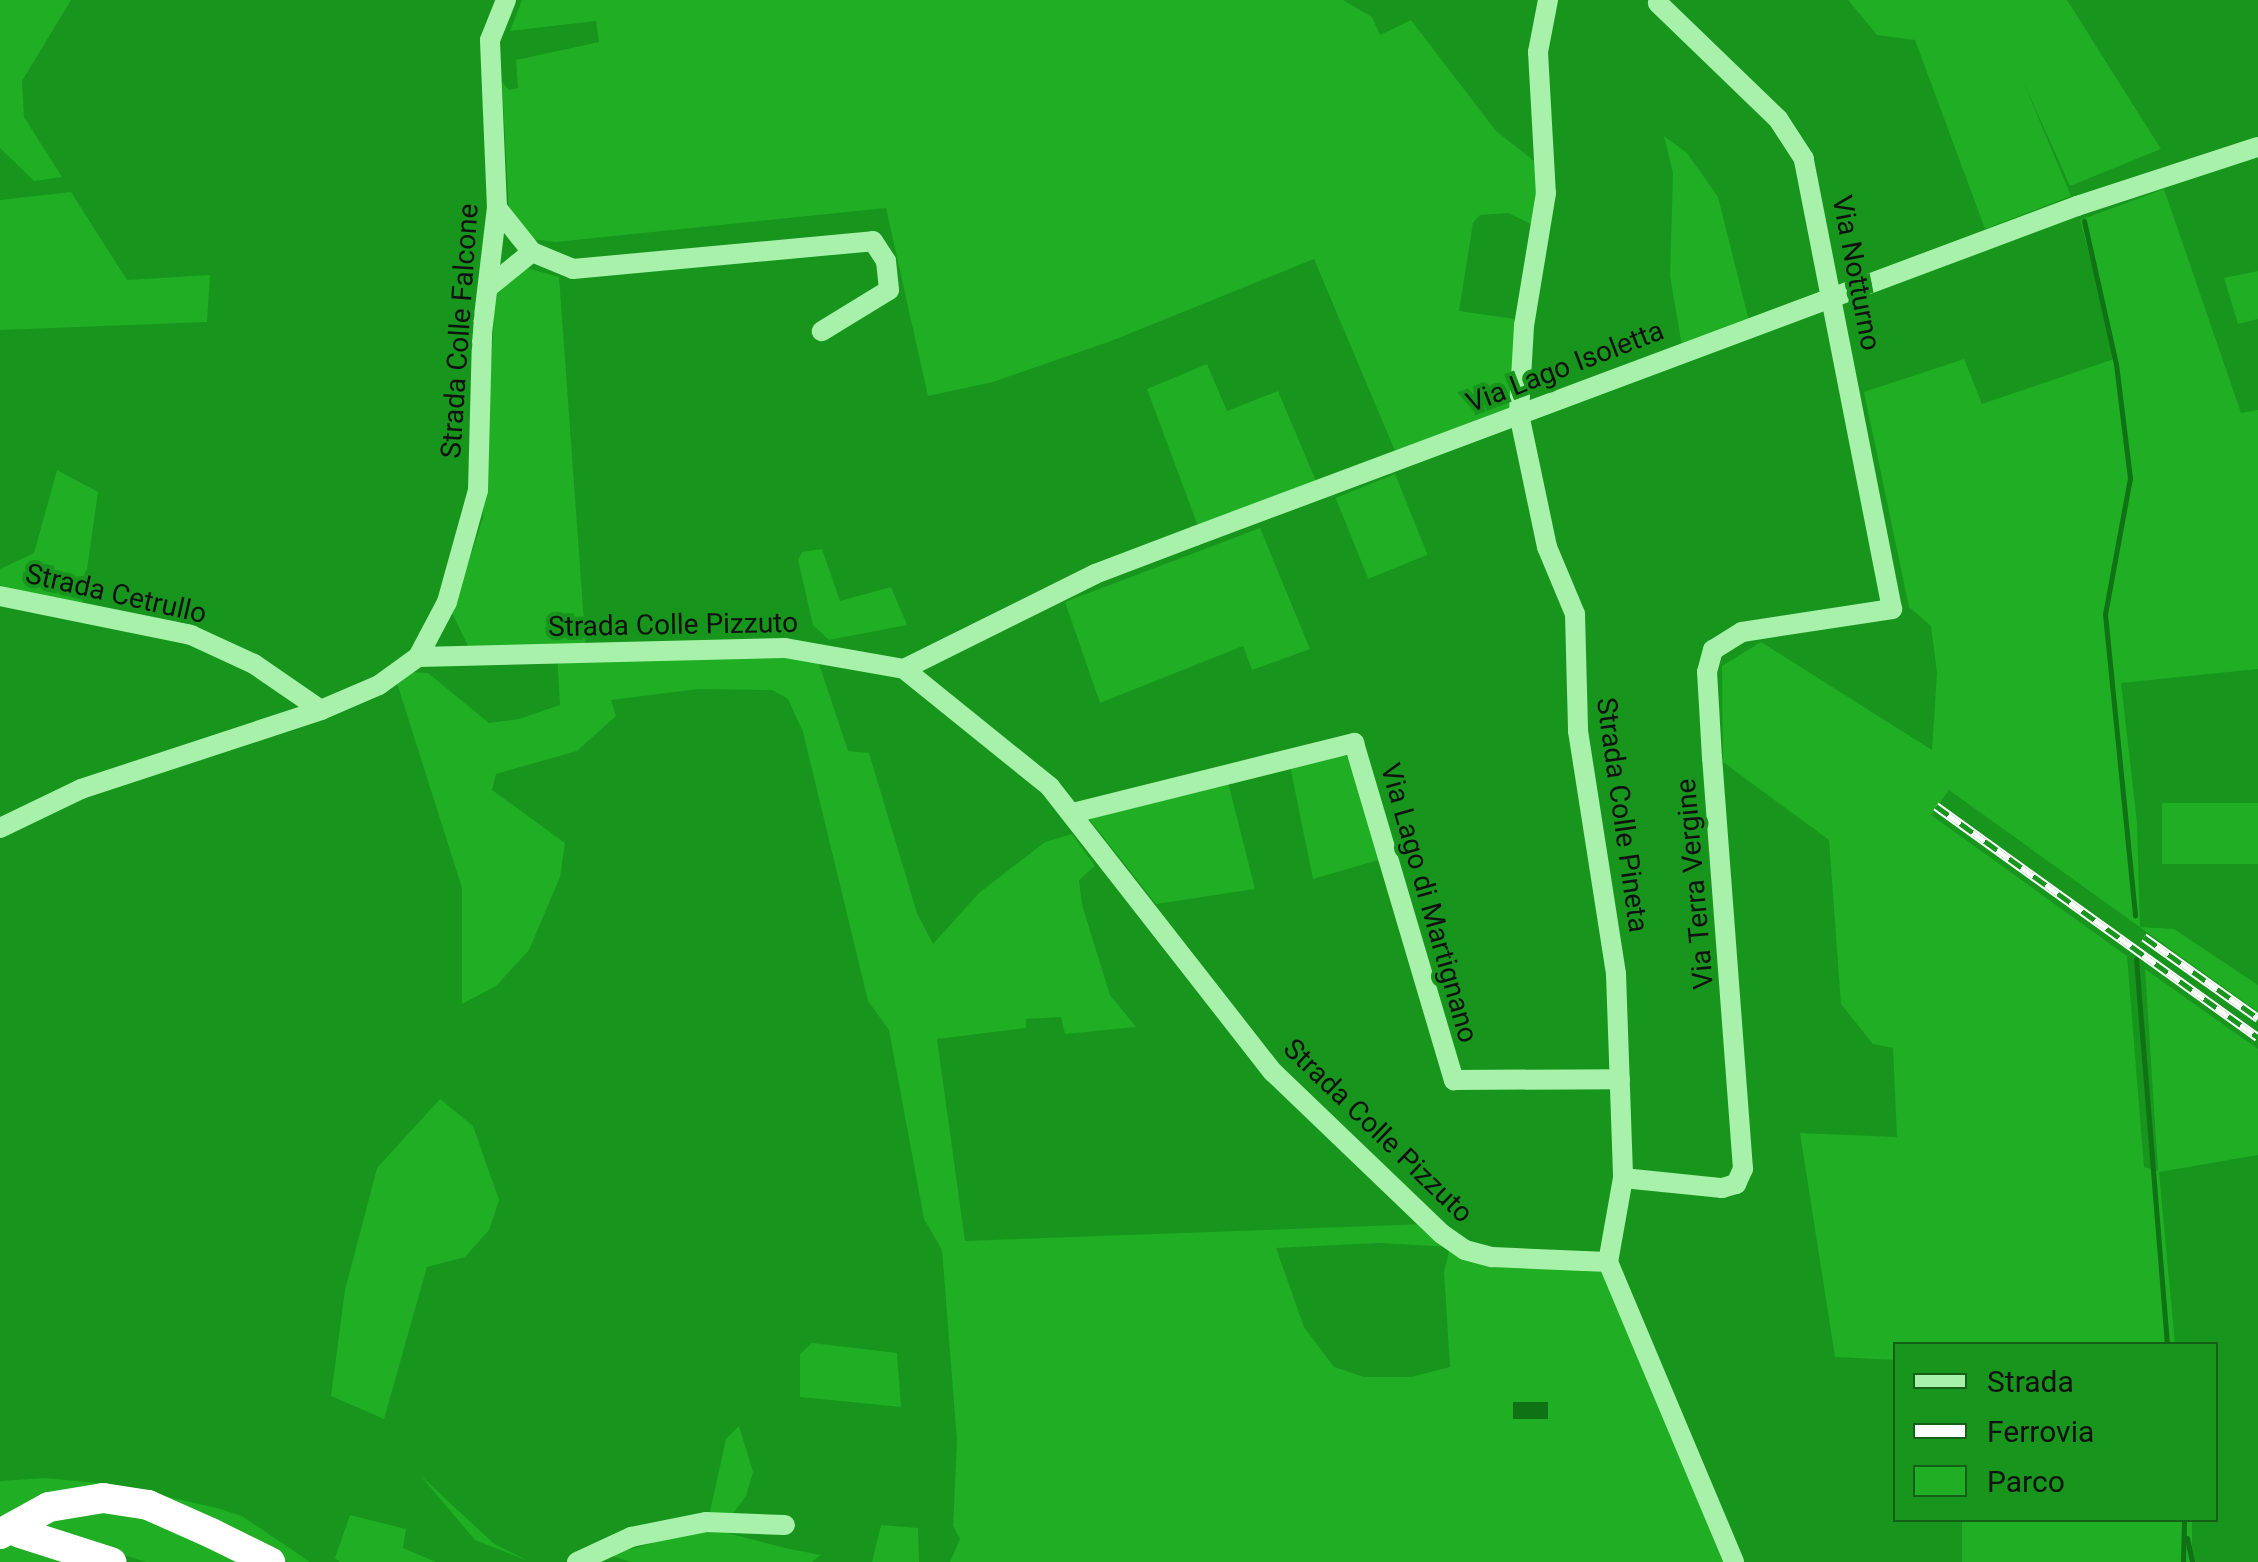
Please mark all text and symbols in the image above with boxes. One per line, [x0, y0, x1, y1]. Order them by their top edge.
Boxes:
street label: Via Notturno [1824, 193, 1888, 353]
street label: Strada Colle Falcone [434, 202, 486, 460]
street label: Via Lago Isoletta [1461, 314, 1669, 420]
street label: Strada Cetrullo [22, 557, 210, 631]
street label: Strada Colle Pizzuto [548, 606, 798, 644]
street label: Strada Colle Pineta [1589, 695, 1655, 935]
street label: Via Lago di Martignano [1373, 759, 1485, 1047]
street label: Via Terra Vergine [1669, 777, 1721, 991]
street label: Strada Colle Pizzuto [1276, 1032, 1480, 1230]
legend [1893, 1342, 2218, 1522]
text: Strada [1987, 1364, 2074, 1399]
text: Ferrovia [1987, 1414, 2094, 1449]
text: Parco [1987, 1464, 2065, 1499]

